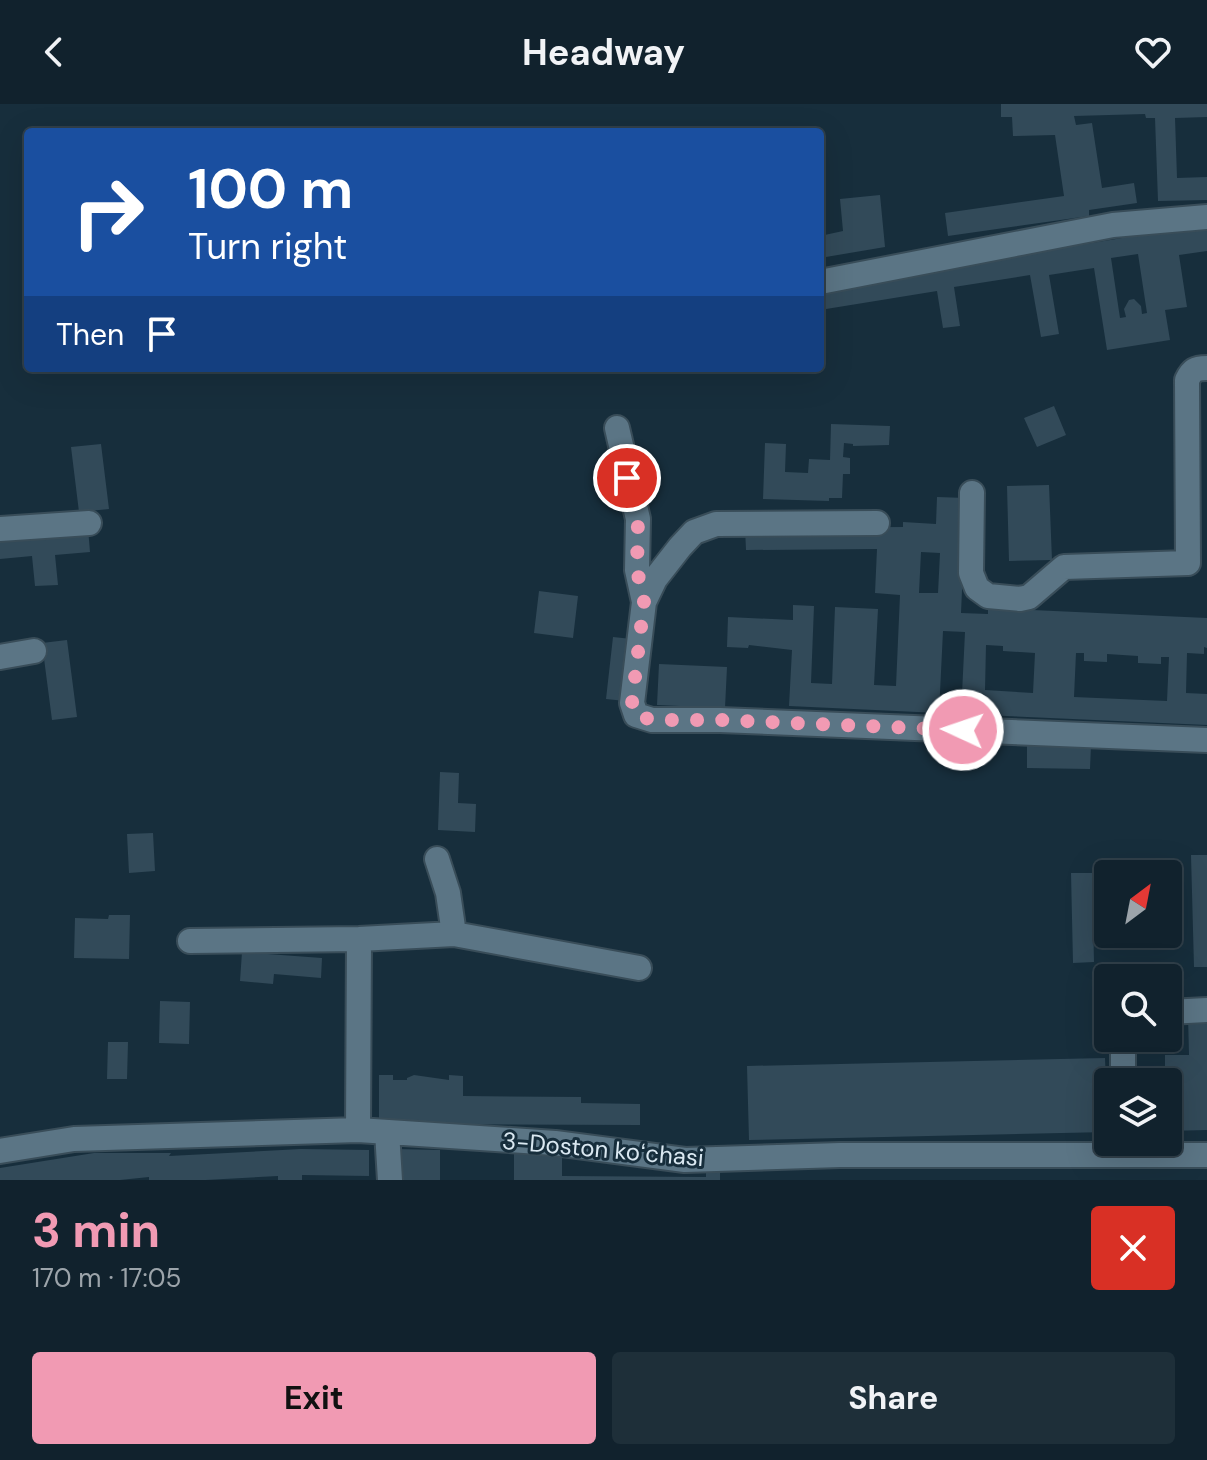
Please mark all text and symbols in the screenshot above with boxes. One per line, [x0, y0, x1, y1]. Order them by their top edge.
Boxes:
text: Headway [522, 29, 685, 76]
icon: back [32, 30, 76, 74]
icon: heart [1131, 30, 1175, 74]
text: 100 m [188, 152, 353, 225]
icon: right [56, 160, 160, 264]
text: Turn right [188, 223, 347, 270]
icon: arrive [140, 312, 184, 356]
text: Then [56, 315, 124, 354]
pin [593, 444, 661, 512]
icon: arrive [605, 456, 649, 500]
position arrow [921, 688, 1005, 772]
north arrow [1094, 860, 1182, 948]
map controls [1094, 860, 1182, 1156]
button: search [1094, 964, 1182, 1052]
button: layers [1094, 1068, 1182, 1156]
street label: 3-Doston koʻchasi [501, 1125, 705, 1173]
text: 3 min [32, 1199, 160, 1262]
button: close [1091, 1206, 1175, 1290]
text: 170 m · 17:05 [32, 1261, 181, 1295]
button: Exit [32, 1352, 596, 1444]
button: Share [612, 1352, 1175, 1444]

